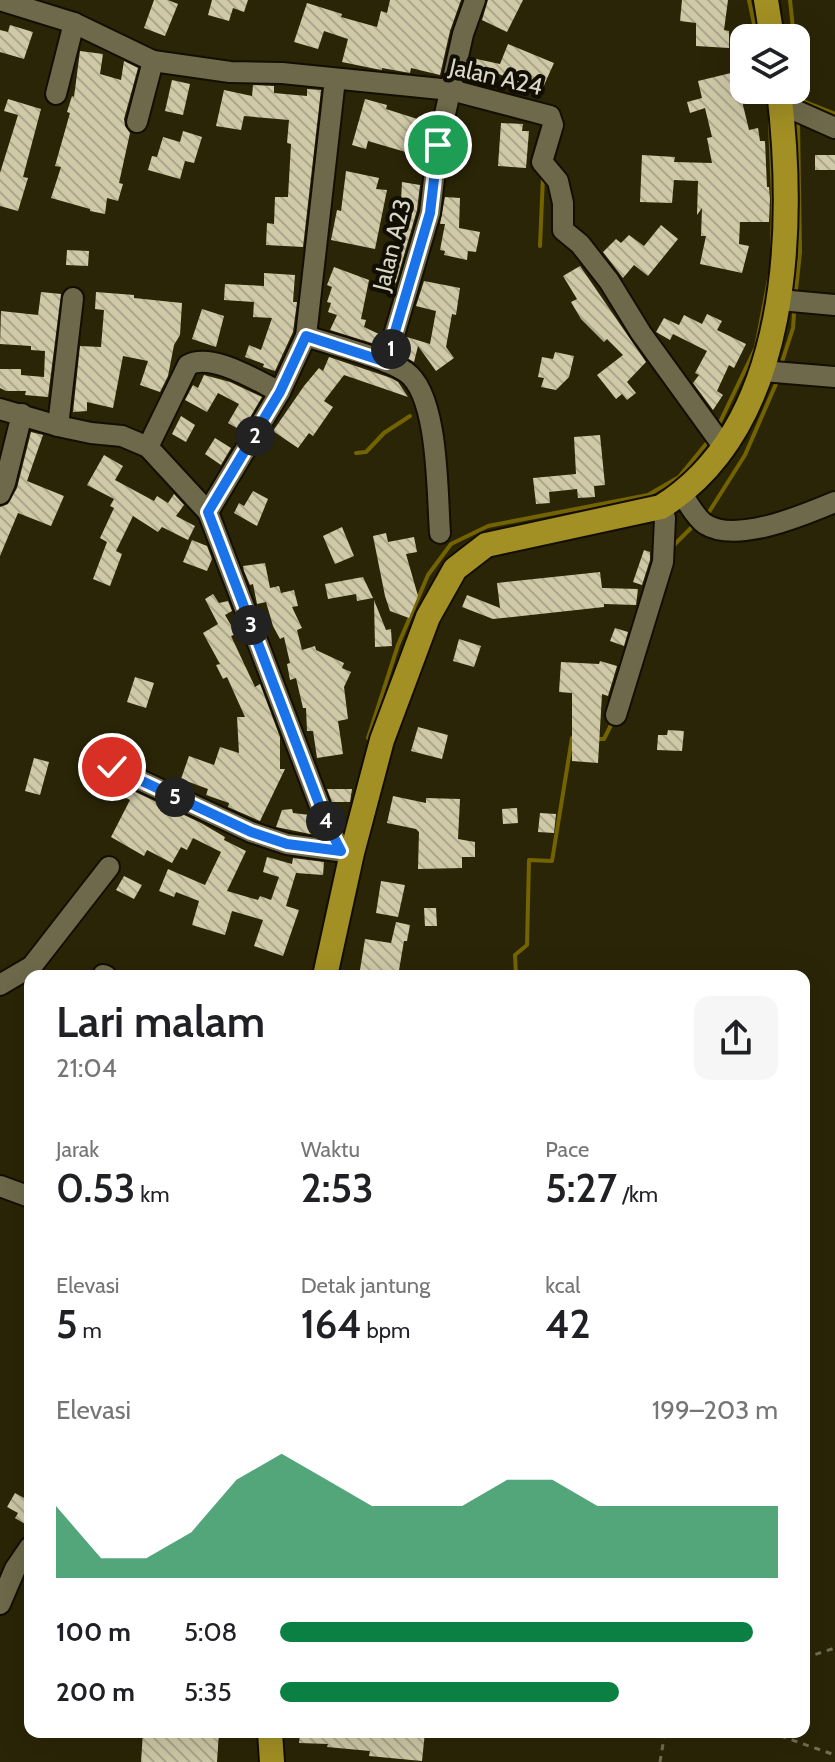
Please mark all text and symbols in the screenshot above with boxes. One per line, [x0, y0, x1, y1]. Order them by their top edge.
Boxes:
map controls [730, 24, 810, 104]
button: layers [730, 24, 810, 104]
street label: Jalan A24 [446, 52, 546, 101]
pin [404, 111, 472, 179]
icon: arrive [416, 123, 460, 167]
street label: Jalan A23 [366, 196, 417, 295]
pin: 1 [371, 329, 411, 369]
text: 1 [387, 335, 395, 362]
pin: 2 [235, 416, 275, 456]
text: 2 [249, 422, 261, 449]
pin: 3 [231, 605, 271, 645]
text: 3 [245, 611, 257, 638]
pin [78, 733, 146, 801]
icon: check [90, 745, 134, 789]
pin: 5 [155, 777, 195, 817]
text: 5 [169, 783, 181, 810]
pin: 4 [306, 801, 346, 841]
text: 4 [319, 807, 333, 834]
text: Lari malam [56, 995, 265, 1048]
button: share [694, 996, 778, 1080]
text: 21:04 [56, 1052, 117, 1084]
text: Jarak [56, 1136, 99, 1163]
text: Waktu [301, 1136, 360, 1163]
text: Pace [545, 1136, 589, 1163]
text: 0.53 [56, 1163, 135, 1212]
text: 2:53 [301, 1163, 374, 1212]
text: 5:27 [545, 1163, 617, 1212]
text: km [135, 1181, 170, 1208]
text: /km [617, 1181, 658, 1208]
text: Elevasi [56, 1272, 119, 1299]
text: Detak jantung [301, 1272, 430, 1299]
text: kcal [545, 1272, 580, 1299]
text: 5 [56, 1299, 78, 1348]
text: 164 [301, 1299, 362, 1348]
text: 42 [545, 1299, 591, 1348]
text: m [78, 1317, 102, 1344]
text: bpm [362, 1317, 410, 1344]
text: Elevasi [56, 1394, 131, 1426]
text: 199–203 m [652, 1394, 778, 1426]
text: 100 m [56, 1616, 131, 1648]
text: 5:08 [184, 1616, 237, 1648]
text: 200 m [56, 1676, 135, 1708]
text: 5:35 [184, 1676, 232, 1708]

